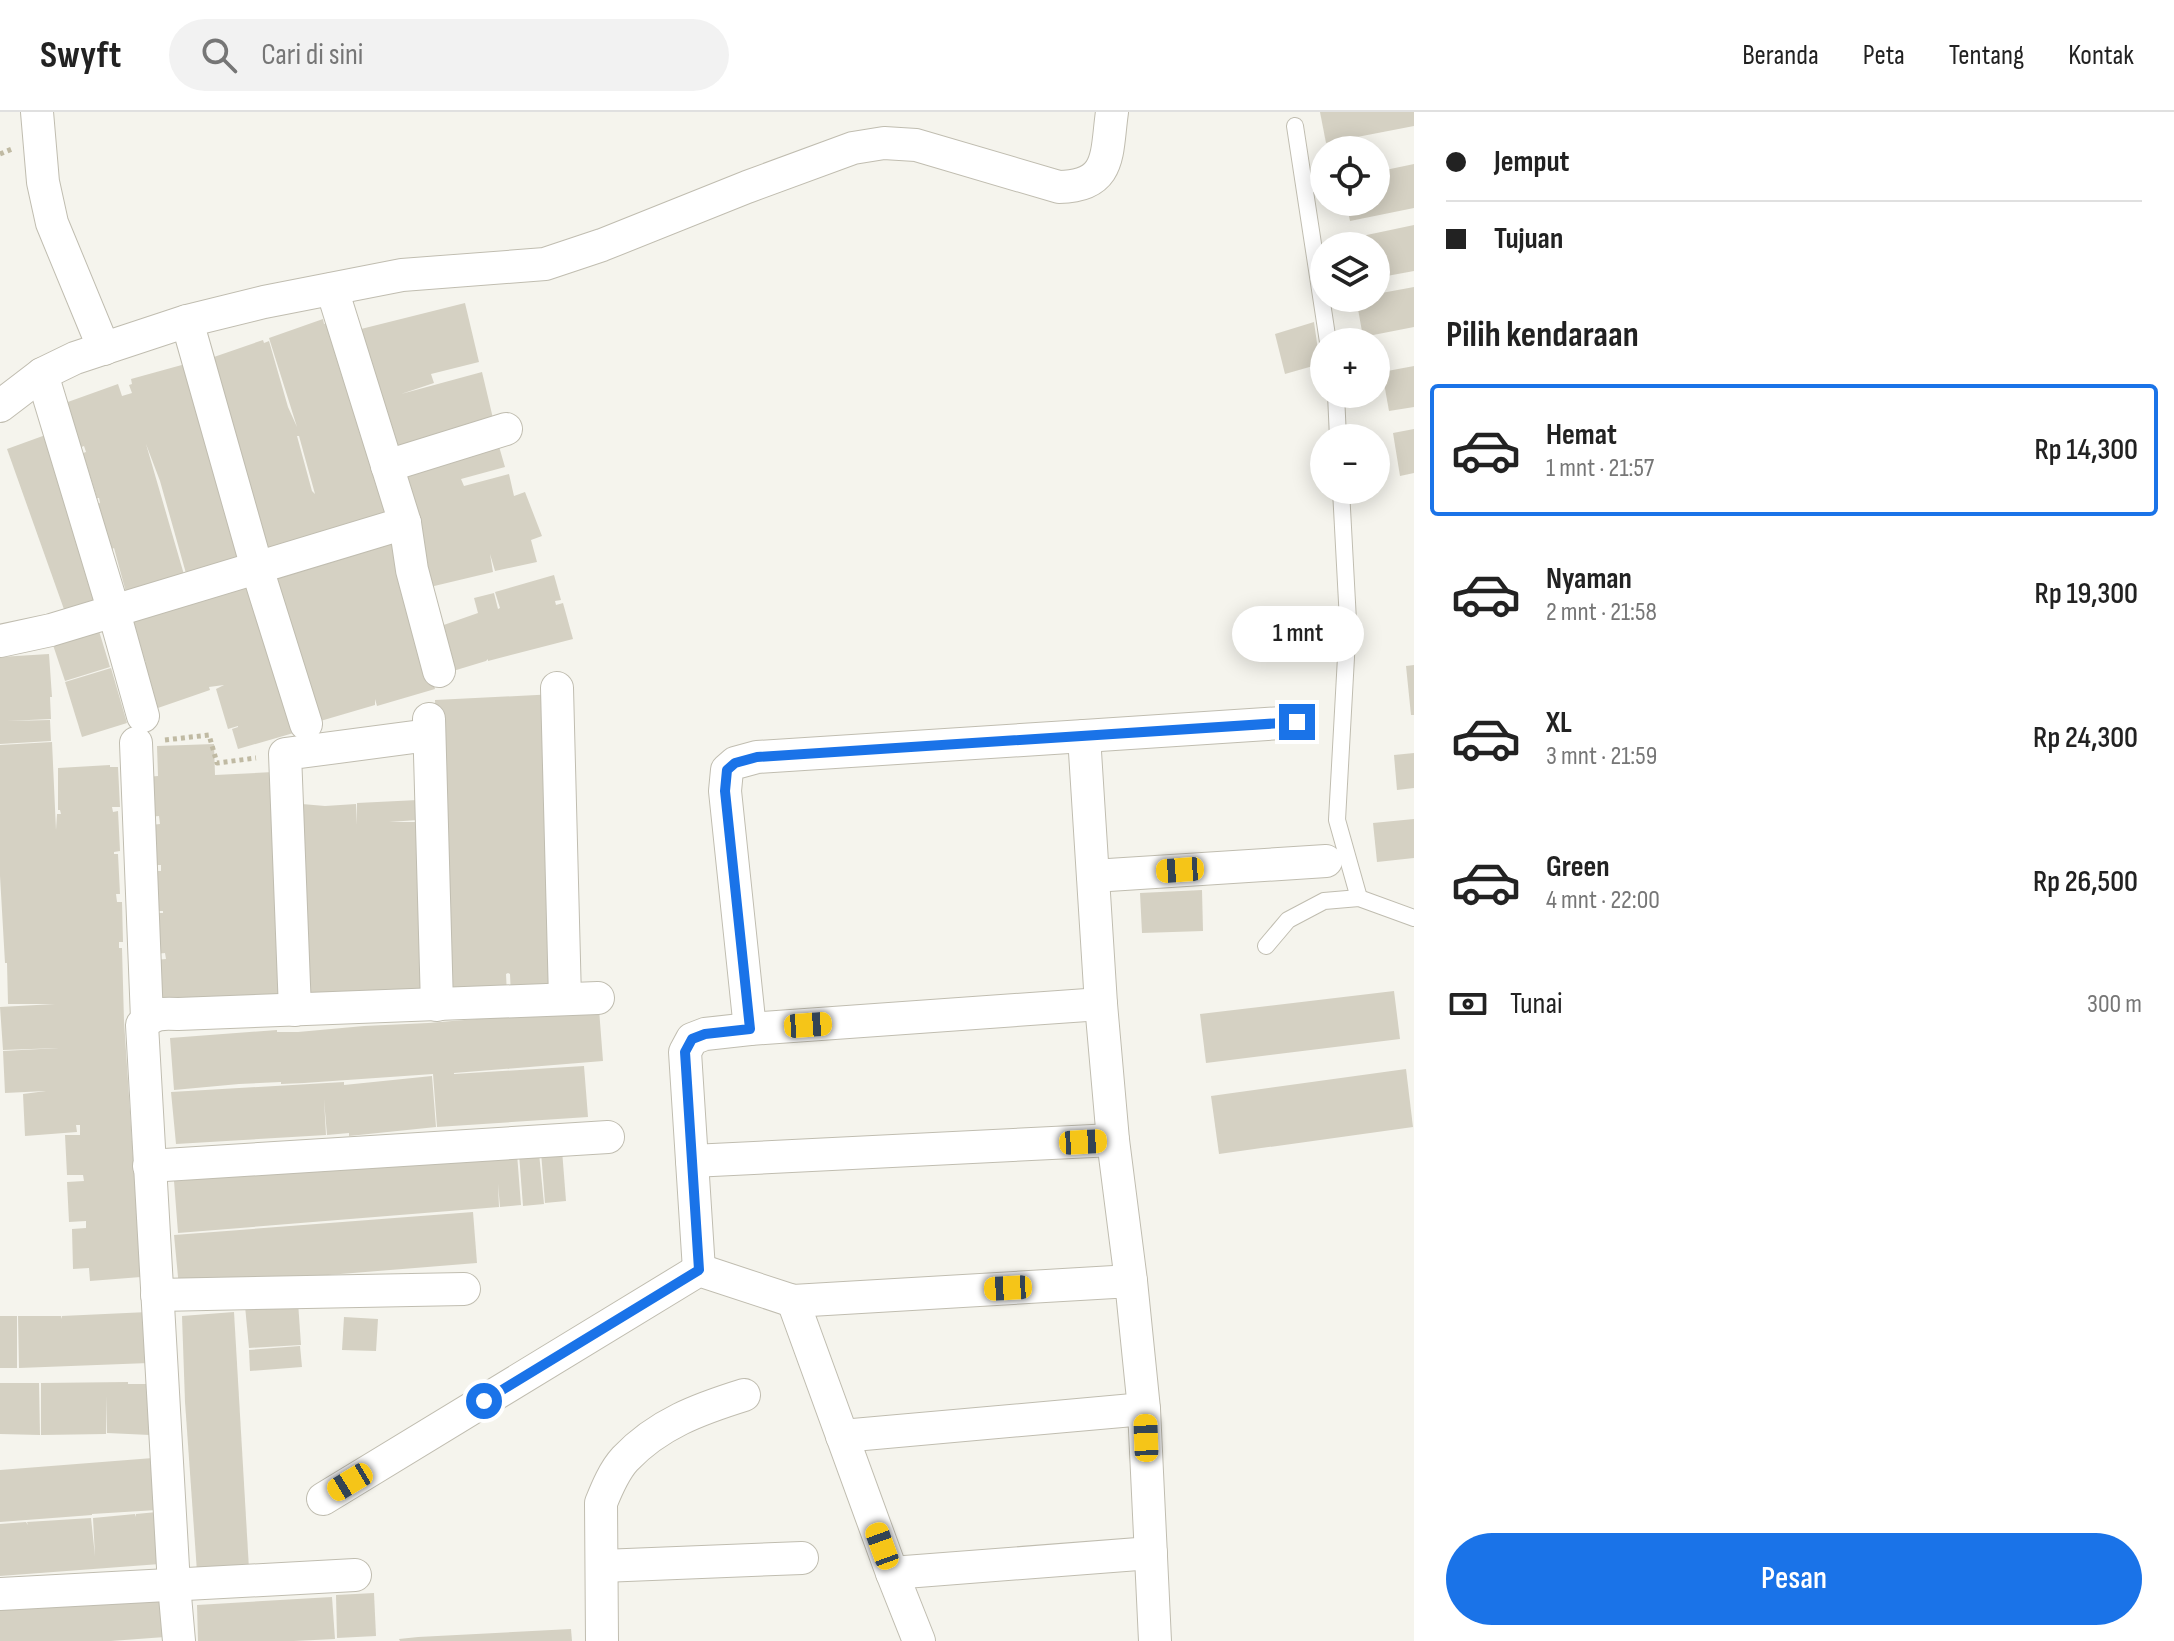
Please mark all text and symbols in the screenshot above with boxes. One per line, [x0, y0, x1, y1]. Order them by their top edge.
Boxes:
search box [169, 19, 729, 91]
text: Swyft [40, 33, 121, 78]
icon: search [197, 33, 241, 77]
text: Cari di sini [261, 37, 363, 73]
text: Beranda [1742, 39, 1819, 72]
text: Peta [1863, 39, 1905, 72]
text: Tentang [1949, 39, 2024, 72]
text: Kontak [2068, 39, 2134, 72]
map controls [1310, 136, 1390, 504]
button: locate [1310, 136, 1390, 216]
text: Jemput [1494, 144, 1569, 180]
text: Tujuan [1494, 221, 1563, 257]
button: layers [1310, 232, 1390, 312]
text: Pilih kendaraan [1446, 314, 1639, 357]
button: + [1310, 328, 1390, 408]
icon: car [1450, 414, 1522, 486]
text: Hemat [1546, 417, 1617, 453]
button: − [1310, 424, 1390, 504]
text: Rp 14,300 [2034, 432, 2138, 468]
text: 1 mnt · 21:57 [1546, 453, 1654, 484]
icon: car [1450, 558, 1522, 630]
text: Nyaman [1546, 561, 1632, 597]
text: Rp 19,300 [2035, 576, 2138, 612]
text: 2 mnt · 21:58 [1546, 597, 1657, 628]
callout: 1 mnt [1231, 606, 1363, 662]
text: 1 mnt [1273, 618, 1323, 649]
icon: car [1450, 702, 1522, 774]
route end [1279, 704, 1315, 740]
text: XL [1546, 705, 1572, 741]
text: Rp 24,300 [2033, 720, 2138, 756]
text: 3 mnt · 21:59 [1546, 741, 1657, 772]
icon: car [1450, 846, 1522, 918]
text: Green [1546, 849, 1610, 885]
car [1155, 856, 1205, 884]
text: Rp 26,500 [2033, 864, 2138, 900]
text: 4 mnt · 22:00 [1546, 885, 1660, 916]
icon: cash [1446, 982, 1490, 1026]
text: Tunai [1510, 986, 1563, 1022]
text: 300 m [2087, 989, 2142, 1020]
car [783, 1011, 833, 1039]
car [1058, 1129, 1108, 1155]
car [983, 1275, 1033, 1301]
route start [466, 1383, 502, 1419]
car [1133, 1414, 1159, 1462]
car [323, 1459, 377, 1505]
car [863, 1519, 901, 1573]
button: Pesan [1446, 1533, 2142, 1625]

